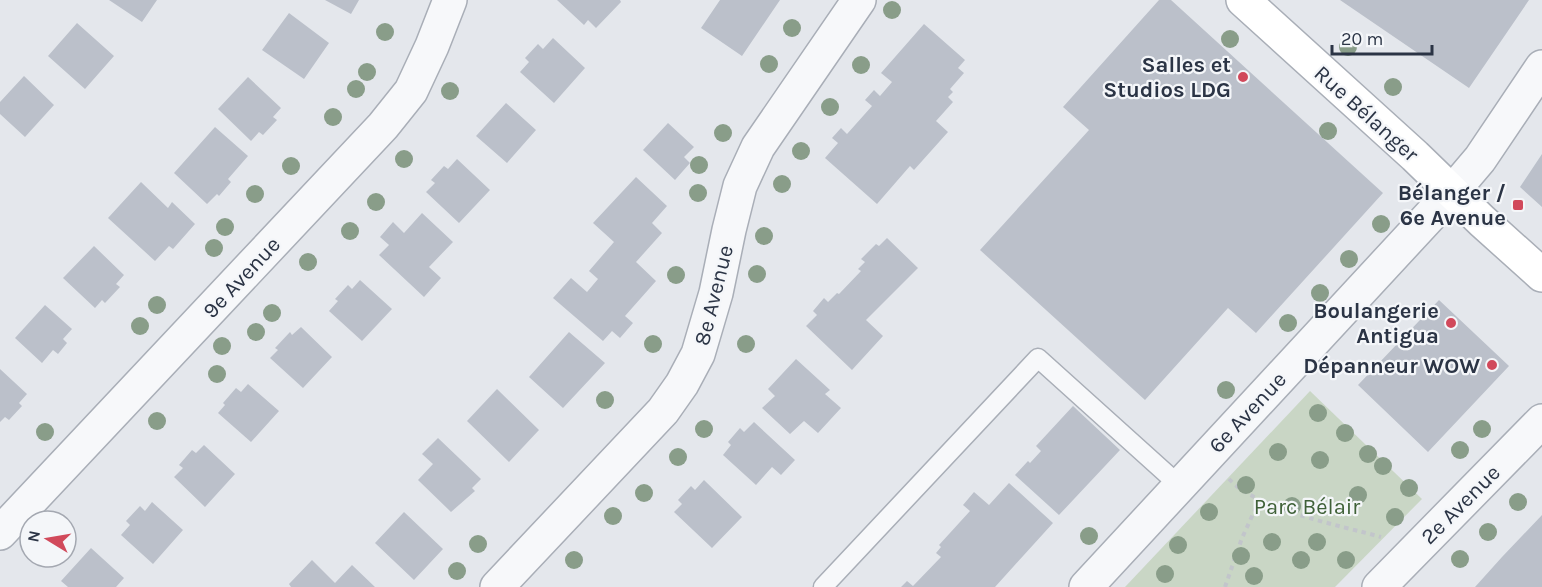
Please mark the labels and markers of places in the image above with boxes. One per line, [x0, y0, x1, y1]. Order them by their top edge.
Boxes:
place label: Salles et Studios LDG [1103, 52, 1231, 103]
marker: Salles et Studios LDG [1236, 70, 1250, 84]
place label: Bélanger / 6e Avenue [1398, 180, 1506, 231]
marker: Bélanger / 6e Avenue [1511, 198, 1525, 212]
place label: Boulangerie Antigua [1313, 298, 1439, 349]
marker: Boulangerie Antigua [1444, 316, 1458, 330]
place label: Dépanneur WOW [1303, 353, 1480, 379]
marker: Dépanneur WOW [1485, 358, 1499, 372]

